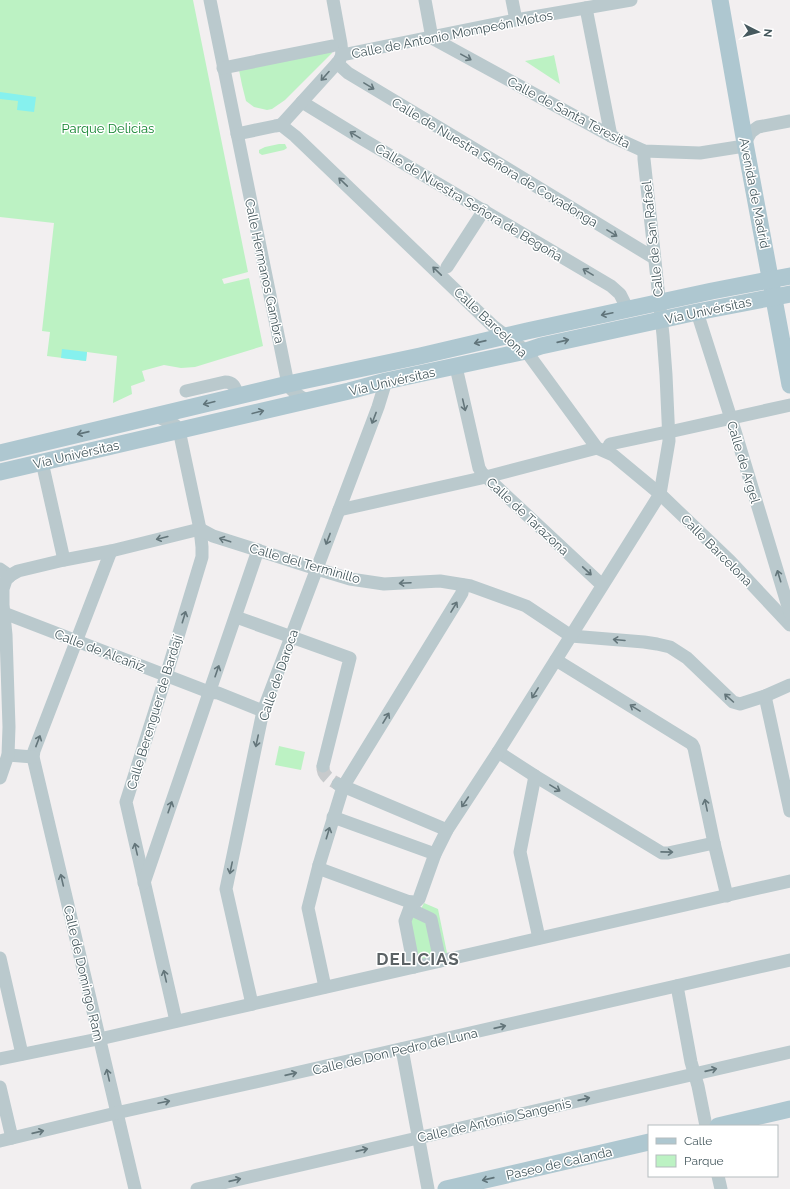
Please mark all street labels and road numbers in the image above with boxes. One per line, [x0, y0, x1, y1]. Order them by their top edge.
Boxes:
street label: Calle de Antonio Mompeón Motos [350, 8, 554, 61]
street label: Calle de Santa Teresita [505, 74, 633, 151]
street label: Calle de Nuestra Señora de Covadonga [389, 95, 600, 230]
street label: Avenida de Madrid [736, 136, 773, 250]
street label: Calle de Nuestra Señora de Begoña [372, 140, 565, 264]
street label: Calle de San Rafael [639, 180, 666, 298]
street label: Calle Hermanos Gambra [242, 197, 287, 345]
street label: Calle Barcelona [451, 285, 530, 360]
street label: Vía Univérsitas [664, 294, 753, 327]
street label: Vía Univérsitas [348, 364, 437, 399]
street label: Calle de Argel [724, 419, 763, 505]
street label: Vía Univérsitas [32, 437, 121, 472]
street label: Calle de Tarazona [484, 475, 572, 558]
street label: Calle Barcelona [678, 512, 755, 589]
street label: Calle del Terminillo [248, 540, 362, 587]
street label: Calle de Alcañiz [52, 626, 147, 675]
street label: Calle de Daroca [256, 627, 301, 723]
street label: Calle Berenguer de Bardají [124, 633, 185, 791]
street label: Calle de Domingo Ram [61, 904, 106, 1043]
street label: Calle de Don Pedro de Luna [311, 1025, 479, 1078]
street label: Calle de Antonio Sangenis [416, 1095, 572, 1145]
street label: Paseo de Calanda [505, 1144, 614, 1183]

